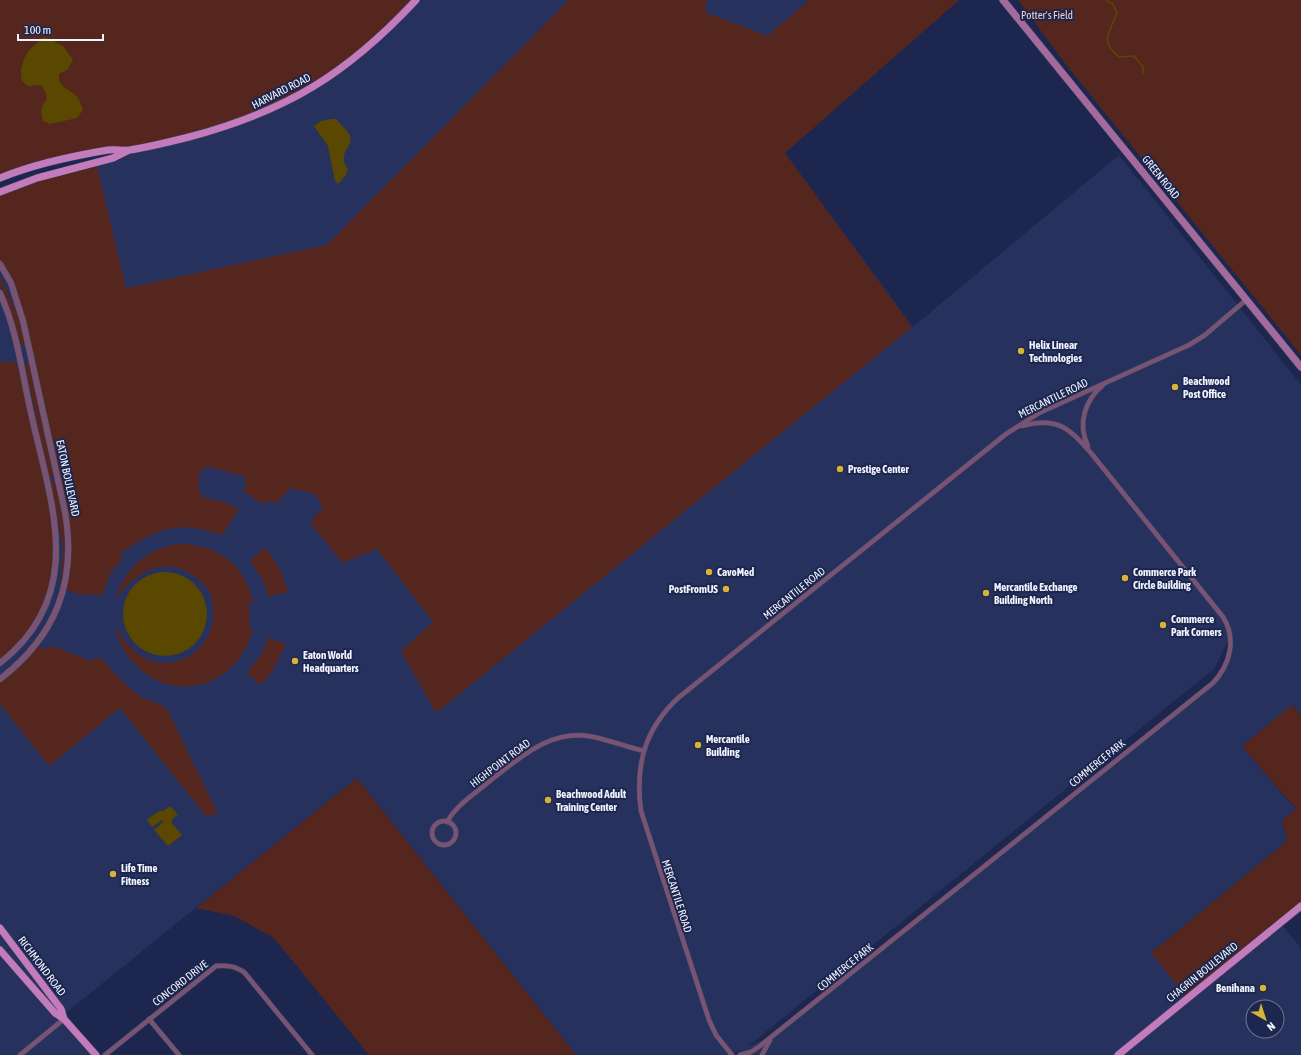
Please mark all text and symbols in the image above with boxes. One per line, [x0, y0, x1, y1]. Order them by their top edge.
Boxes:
park label: Potter's Field [1021, 9, 1073, 21]
scale bar [18, 16, 103, 42]
text: 100 m [24, 23, 51, 37]
street label: HARVARD ROAD [250, 71, 312, 111]
street label: GREEN ROAD [1140, 153, 1182, 201]
place label: Helix Linear Technologies [1029, 339, 1082, 364]
marker: Helix Linear Technologies [1016, 346, 1026, 356]
place label: Beachwood Post Office [1183, 375, 1230, 400]
street label: MERCANTILE ROAD [1016, 376, 1090, 420]
marker: Beachwood Post Office [1170, 382, 1180, 392]
street label: EATON BOULEVARD [54, 439, 82, 517]
place label: Prestige Center [848, 463, 910, 475]
marker: Prestige Center [835, 464, 845, 474]
street label: MERCANTILE ROAD [761, 565, 827, 621]
place label: CavoMed [717, 566, 754, 578]
place label: Commerce Park Circle Building [1133, 566, 1196, 591]
marker: CavoMed [704, 567, 714, 577]
marker: Commerce Park Circle Building [1120, 573, 1130, 583]
place label: Mercantile Exchange Building North [994, 581, 1078, 606]
place label: PostFromUS [669, 583, 718, 595]
marker: PostFromUS [721, 584, 731, 594]
marker: Mercantile Exchange Building North [981, 588, 991, 598]
place label: Commerce Park Corners [1171, 613, 1222, 638]
marker: Commerce Park Corners [1158, 620, 1168, 630]
place label: Eaton World Headquarters [303, 649, 359, 674]
marker: Eaton World Headquarters [290, 656, 300, 666]
place label: Mercantile Building [706, 733, 750, 758]
street label: HIGHPOINT ROAD [468, 736, 532, 790]
street label: COMMERCE PARK [1067, 736, 1128, 789]
marker: Mercantile Building [693, 740, 703, 750]
place label: Beachwood Adult Training Center [556, 788, 627, 813]
marker: Beachwood Adult Training Center [543, 795, 553, 805]
street label: MERCANTILE ROAD [660, 858, 694, 934]
place label: Life Time Fitness [121, 862, 157, 887]
marker: Life Time Fitness [108, 869, 118, 879]
street label: RICHMOND ROAD [16, 934, 68, 998]
street label: COMMERCE PARK [815, 940, 876, 993]
street label: CHAGRIN BOULEVARD [1164, 940, 1240, 1004]
street label: CONCORD DRIVE [150, 958, 210, 1008]
place label: Benihana [1216, 982, 1255, 994]
marker: Benihana [1258, 983, 1268, 993]
north arrow [1245, 999, 1285, 1039]
text: N [1265, 1020, 1278, 1033]

